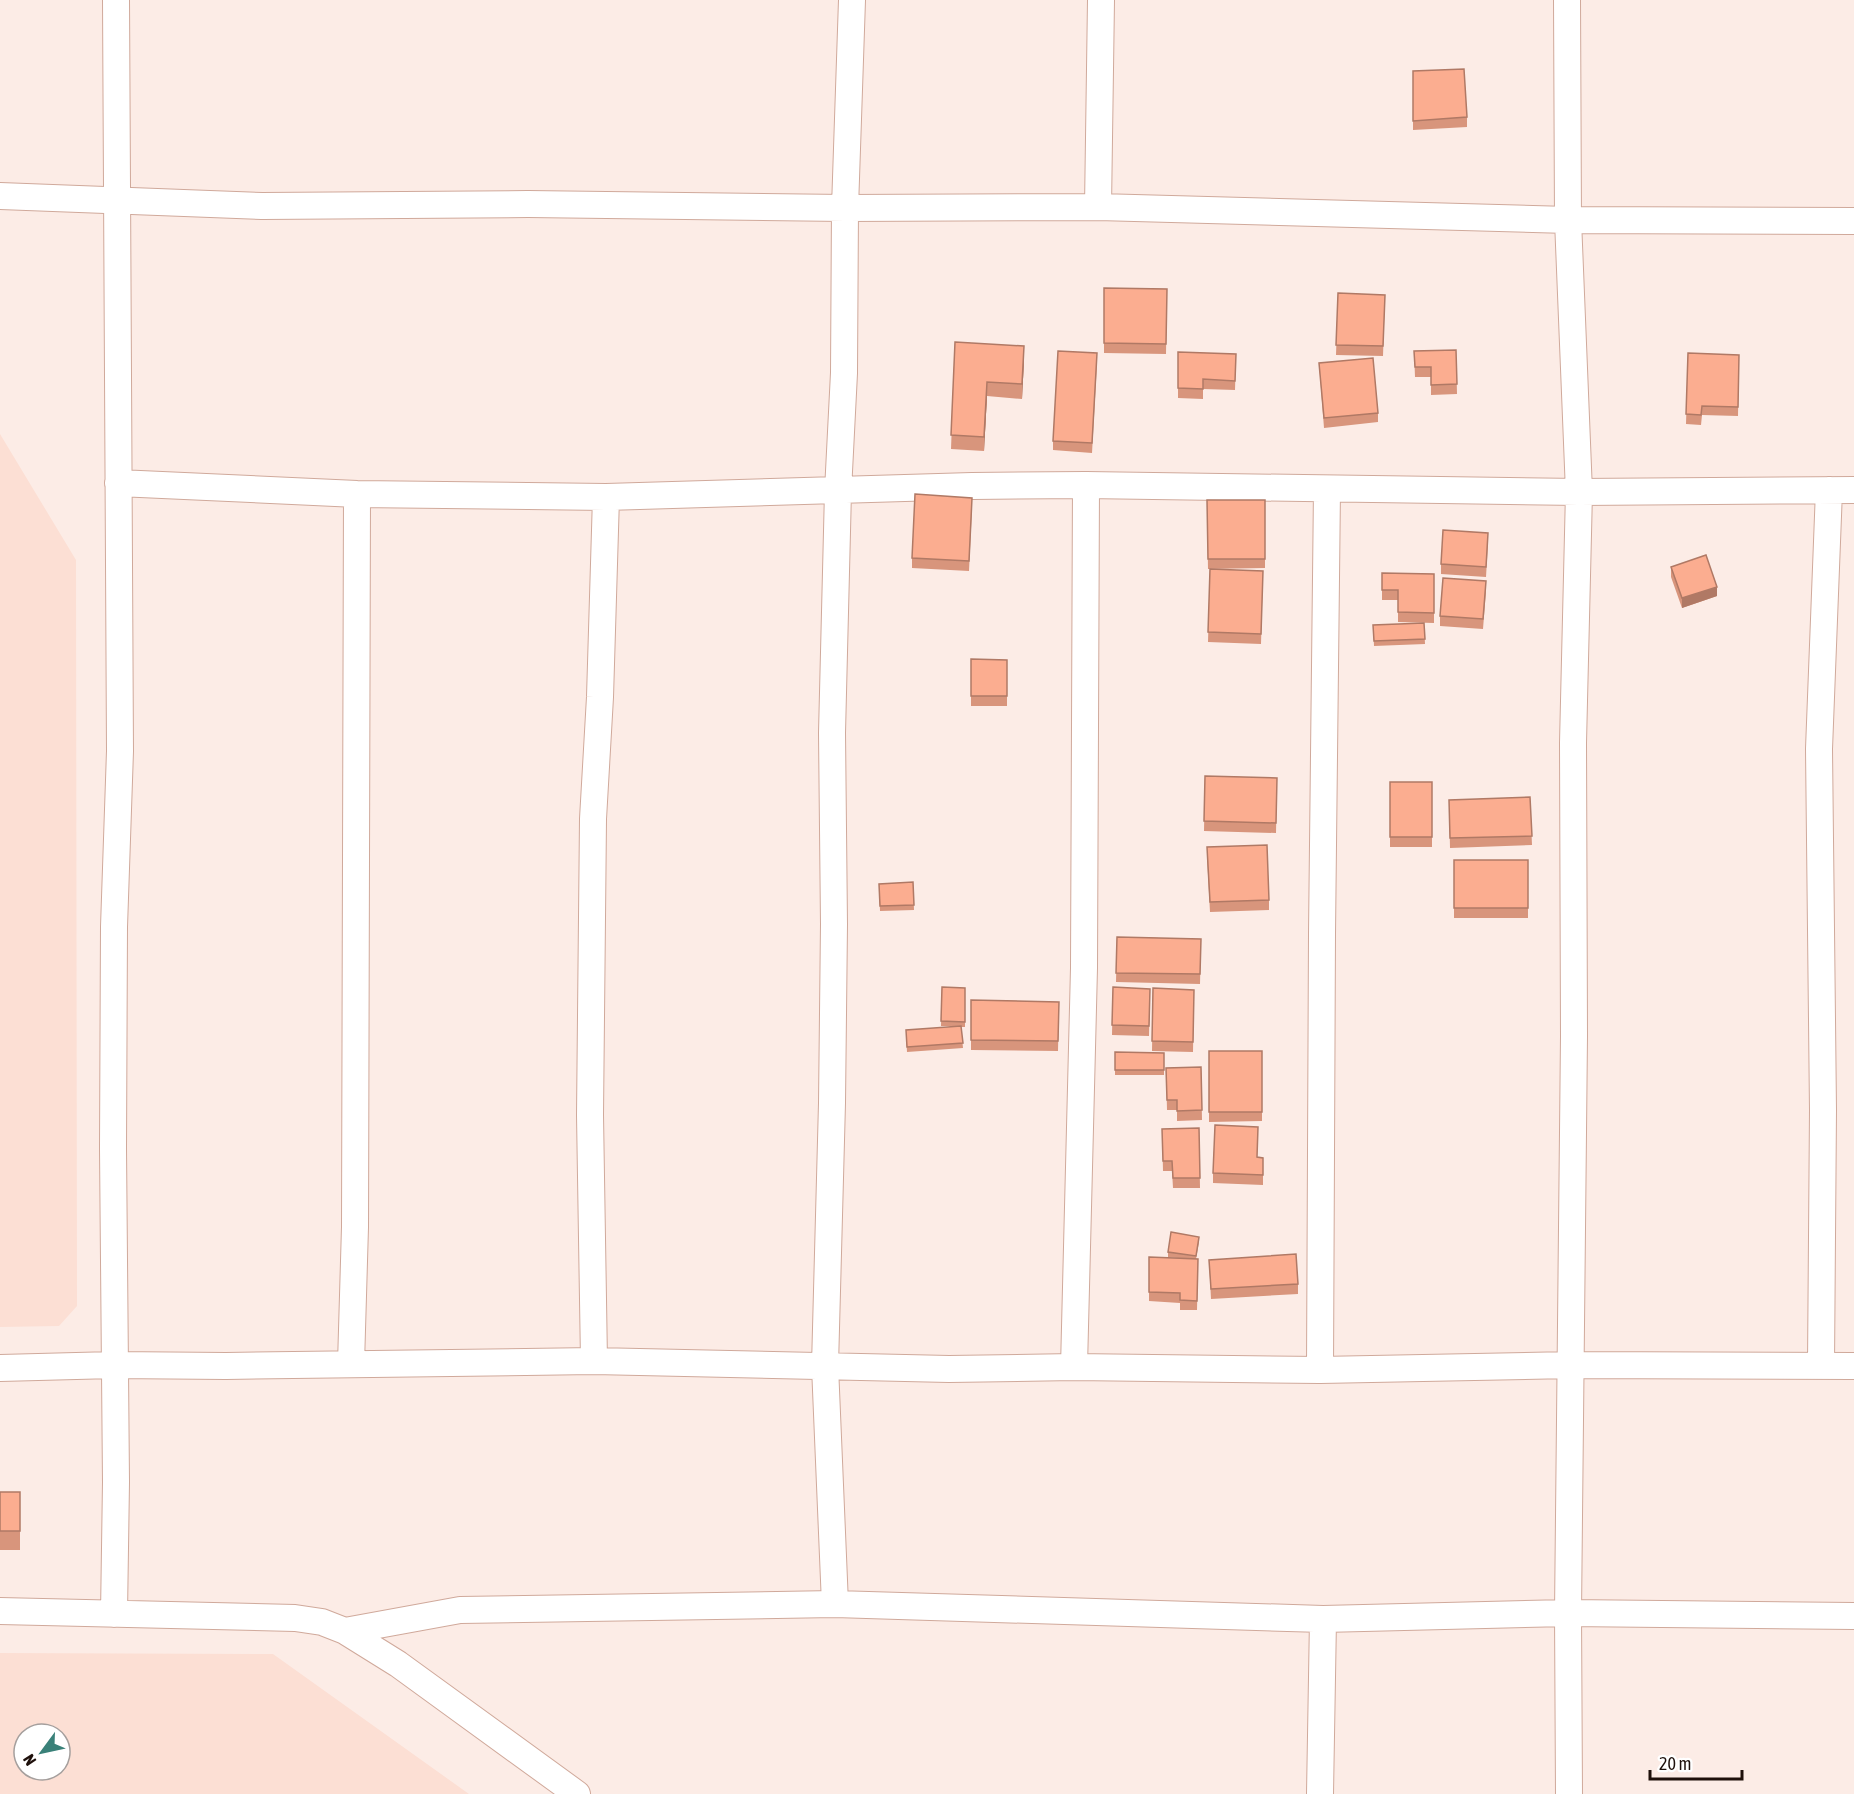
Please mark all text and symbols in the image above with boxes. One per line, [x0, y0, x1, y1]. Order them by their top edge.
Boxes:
north arrow [12, 1722, 72, 1782]
scale bar [1650, 1743, 1742, 1781]
text: N [19, 1751, 40, 1769]
text: 20 m [1659, 1753, 1691, 1774]

